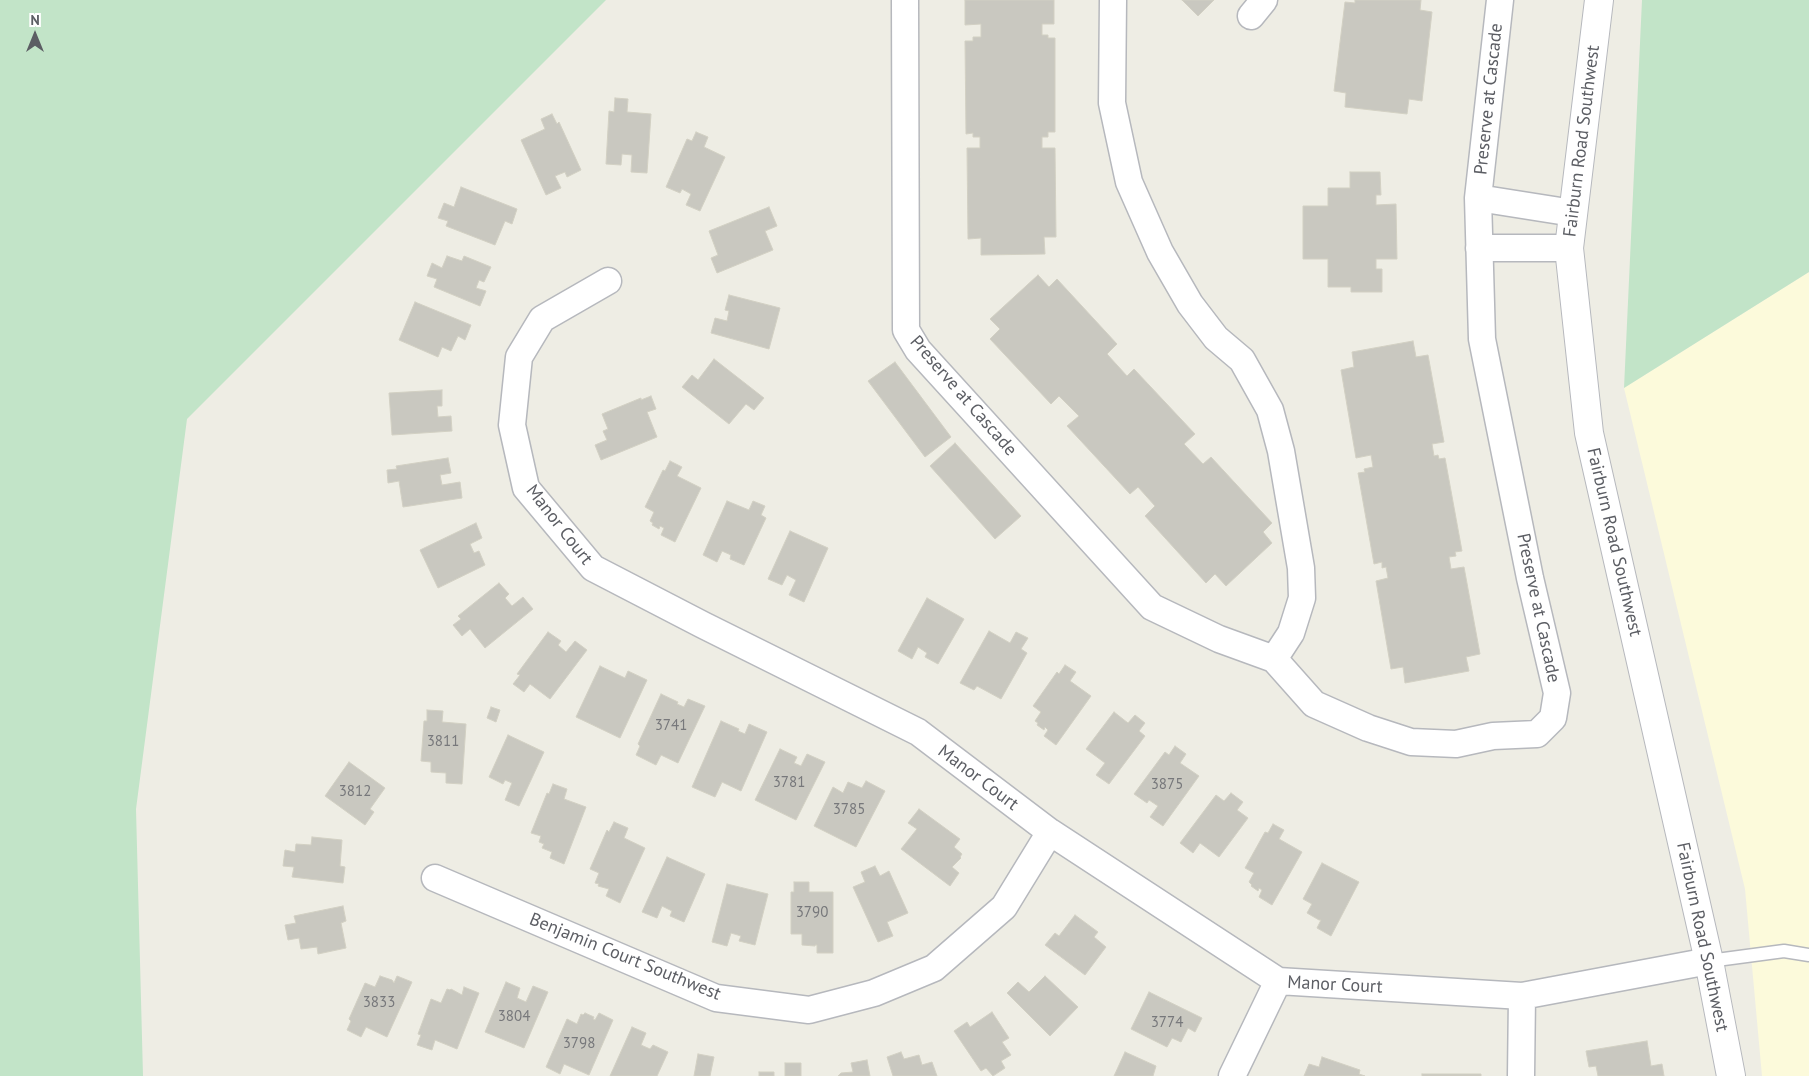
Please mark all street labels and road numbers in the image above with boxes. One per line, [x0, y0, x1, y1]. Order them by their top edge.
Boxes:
street label: Preserve at Cascade [1470, 22, 1508, 176]
street label: Fairburn Road Southwest [1560, 44, 1604, 238]
street label: Preserve at Cascade [905, 331, 1021, 461]
street label: Fairburn Road Southwest [1582, 446, 1646, 638]
street label: Manor Court [521, 481, 597, 569]
street label: Preserve at Cascade [1512, 531, 1564, 685]
street label: Manor Court [933, 741, 1023, 815]
street label: Fairburn Road Southwest [1671, 840, 1733, 1034]
street label: Benjamin Court Southwest [526, 909, 724, 1005]
street label: Manor Court [1287, 972, 1383, 998]

